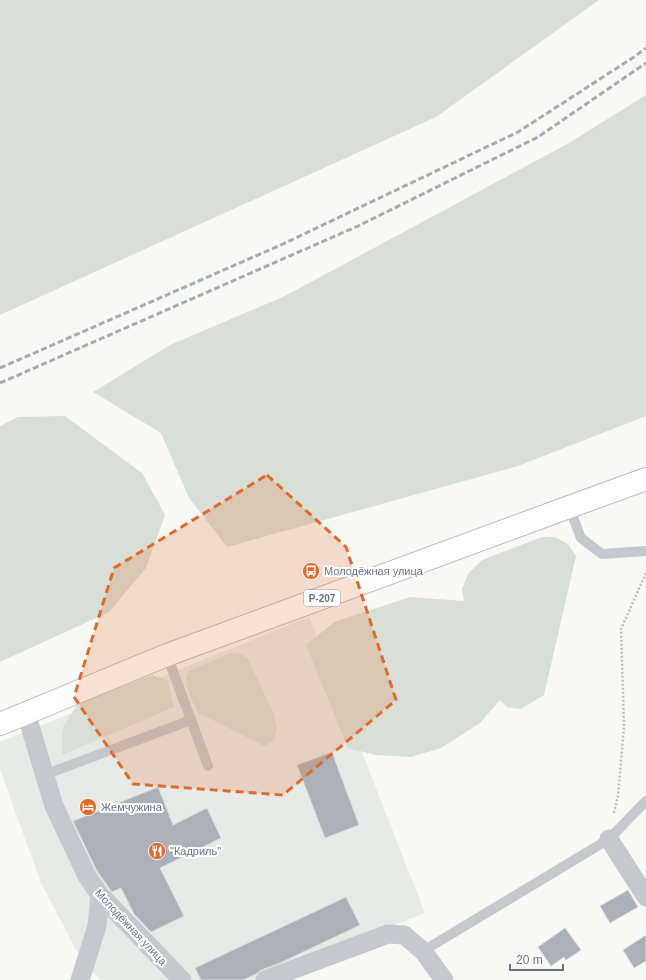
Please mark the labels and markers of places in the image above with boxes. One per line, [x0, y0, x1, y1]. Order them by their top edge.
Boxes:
bus stop icon: Молодёжная улица [301, 561, 321, 581]
place label: Молодёжная улица [324, 565, 424, 577]
hotel icon: Жемчужина [78, 797, 98, 817]
place label: Жемчужина [101, 801, 163, 813]
restaurant icon: "Кадриль" [147, 841, 167, 861]
place label: "Кадриль" [170, 845, 221, 857]

